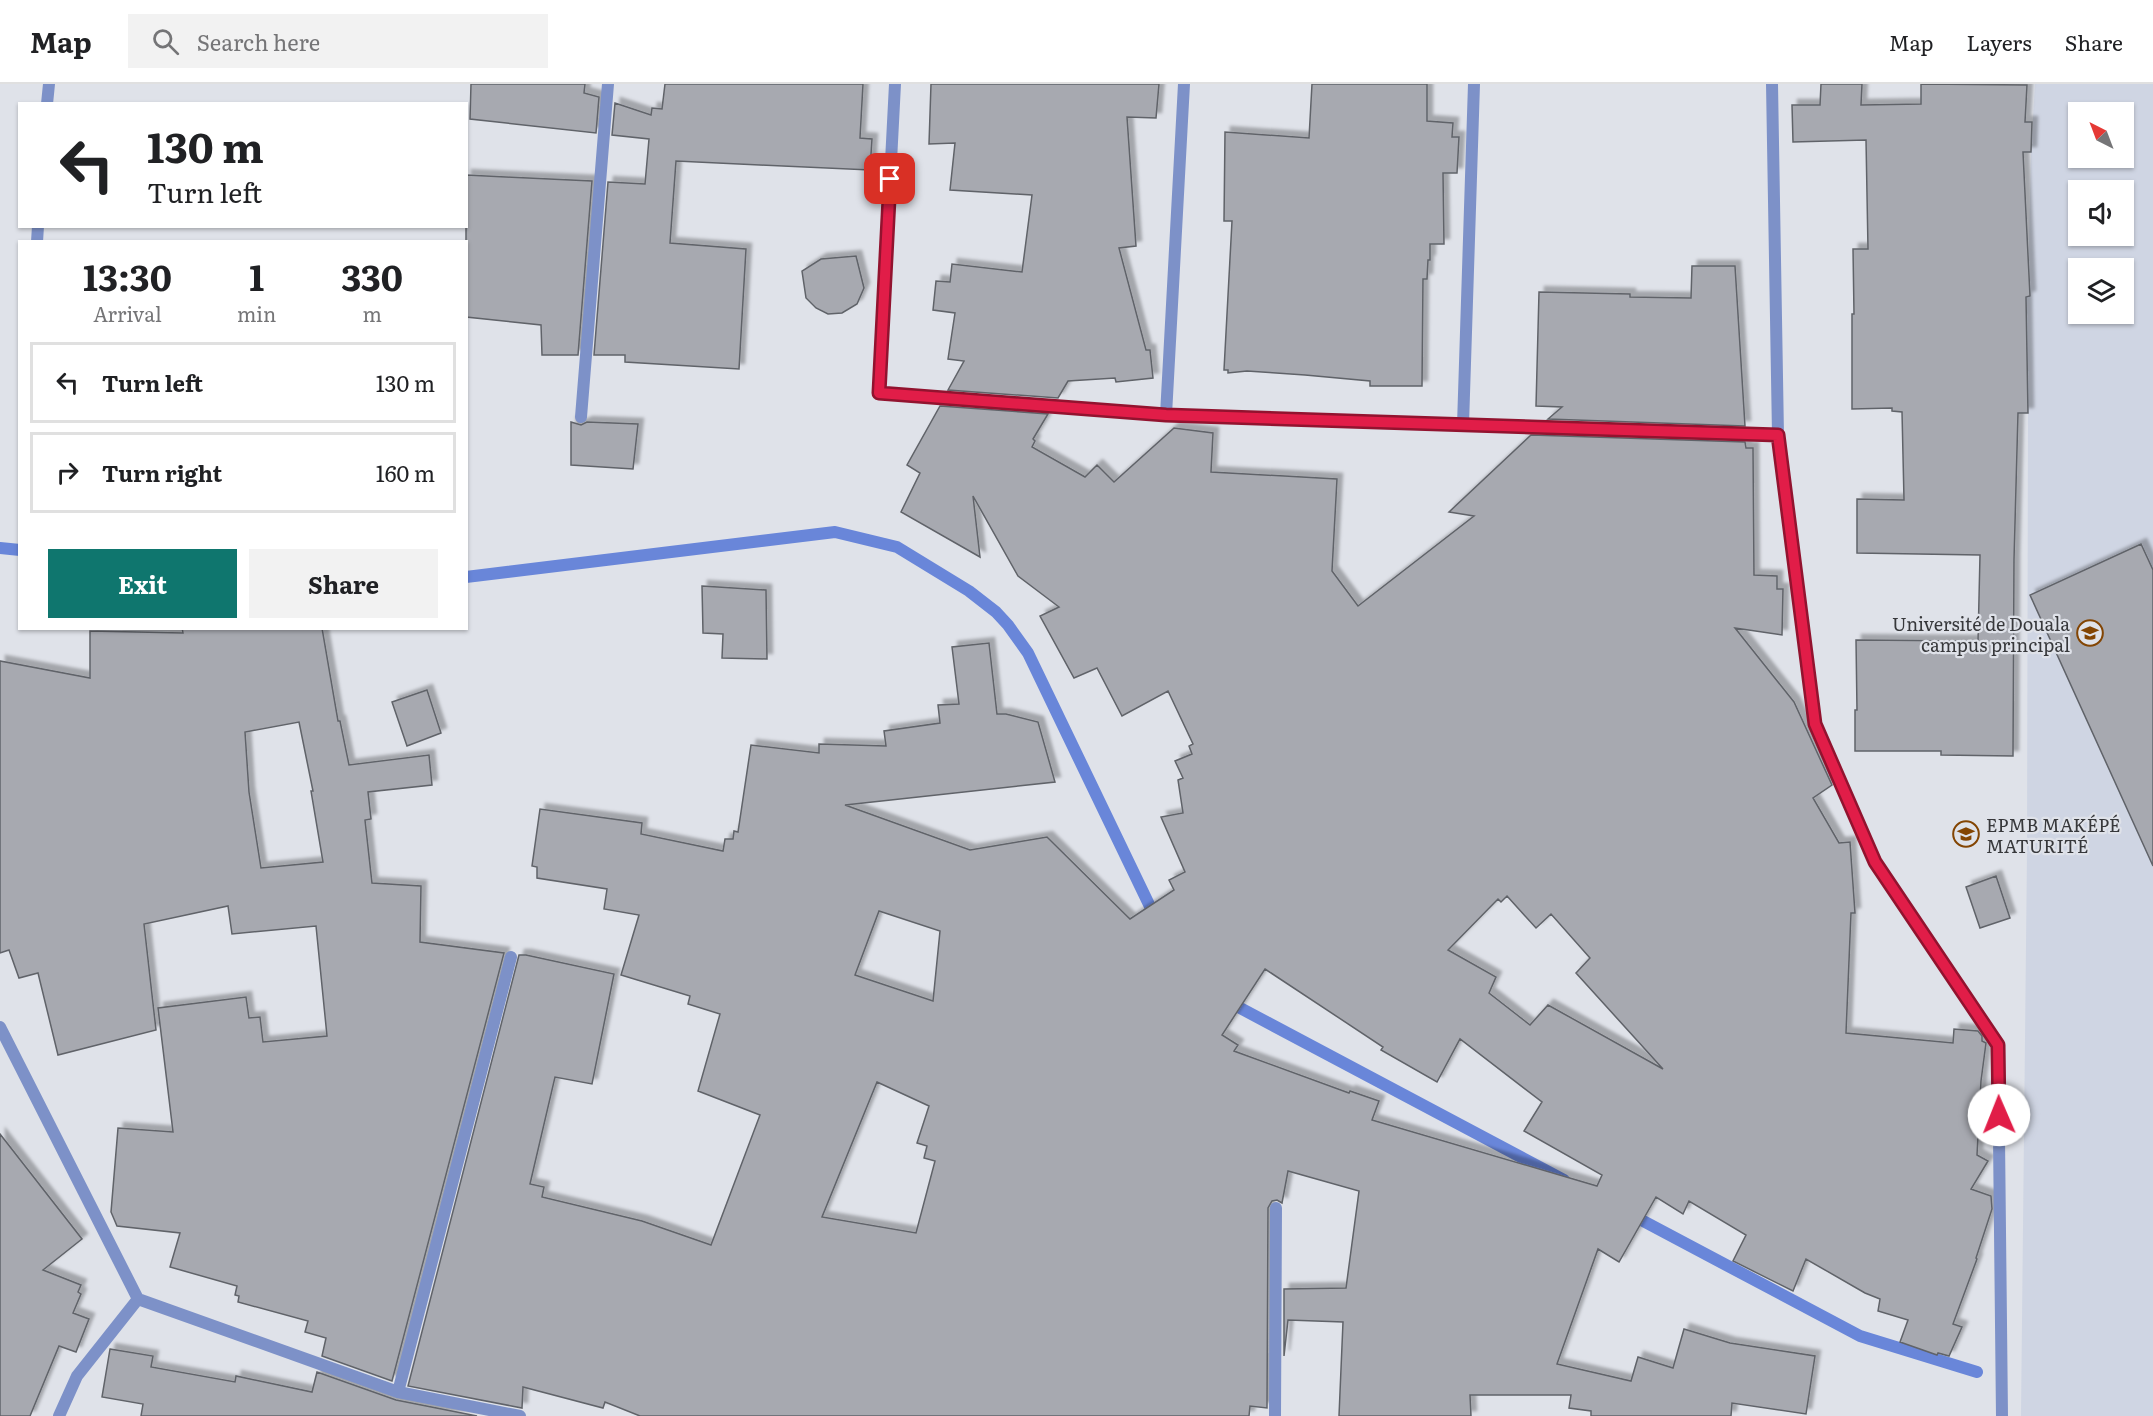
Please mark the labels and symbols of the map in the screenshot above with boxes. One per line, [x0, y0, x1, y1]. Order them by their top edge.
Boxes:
north arrow [2068, 102, 2134, 168]
pin [864, 153, 915, 204]
place label: Université de Douala campus principal [1892, 610, 2070, 658]
school or university icon: Université de Douala campus principal [2075, 618, 2105, 648]
place label: EPMB MAKÉPÉ MATURITÉ [1986, 811, 2120, 859]
school or university icon: EPMB MAKÉPÉ MATURITÉ [1951, 819, 1981, 849]
position arrow [1967, 1083, 2031, 1147]

